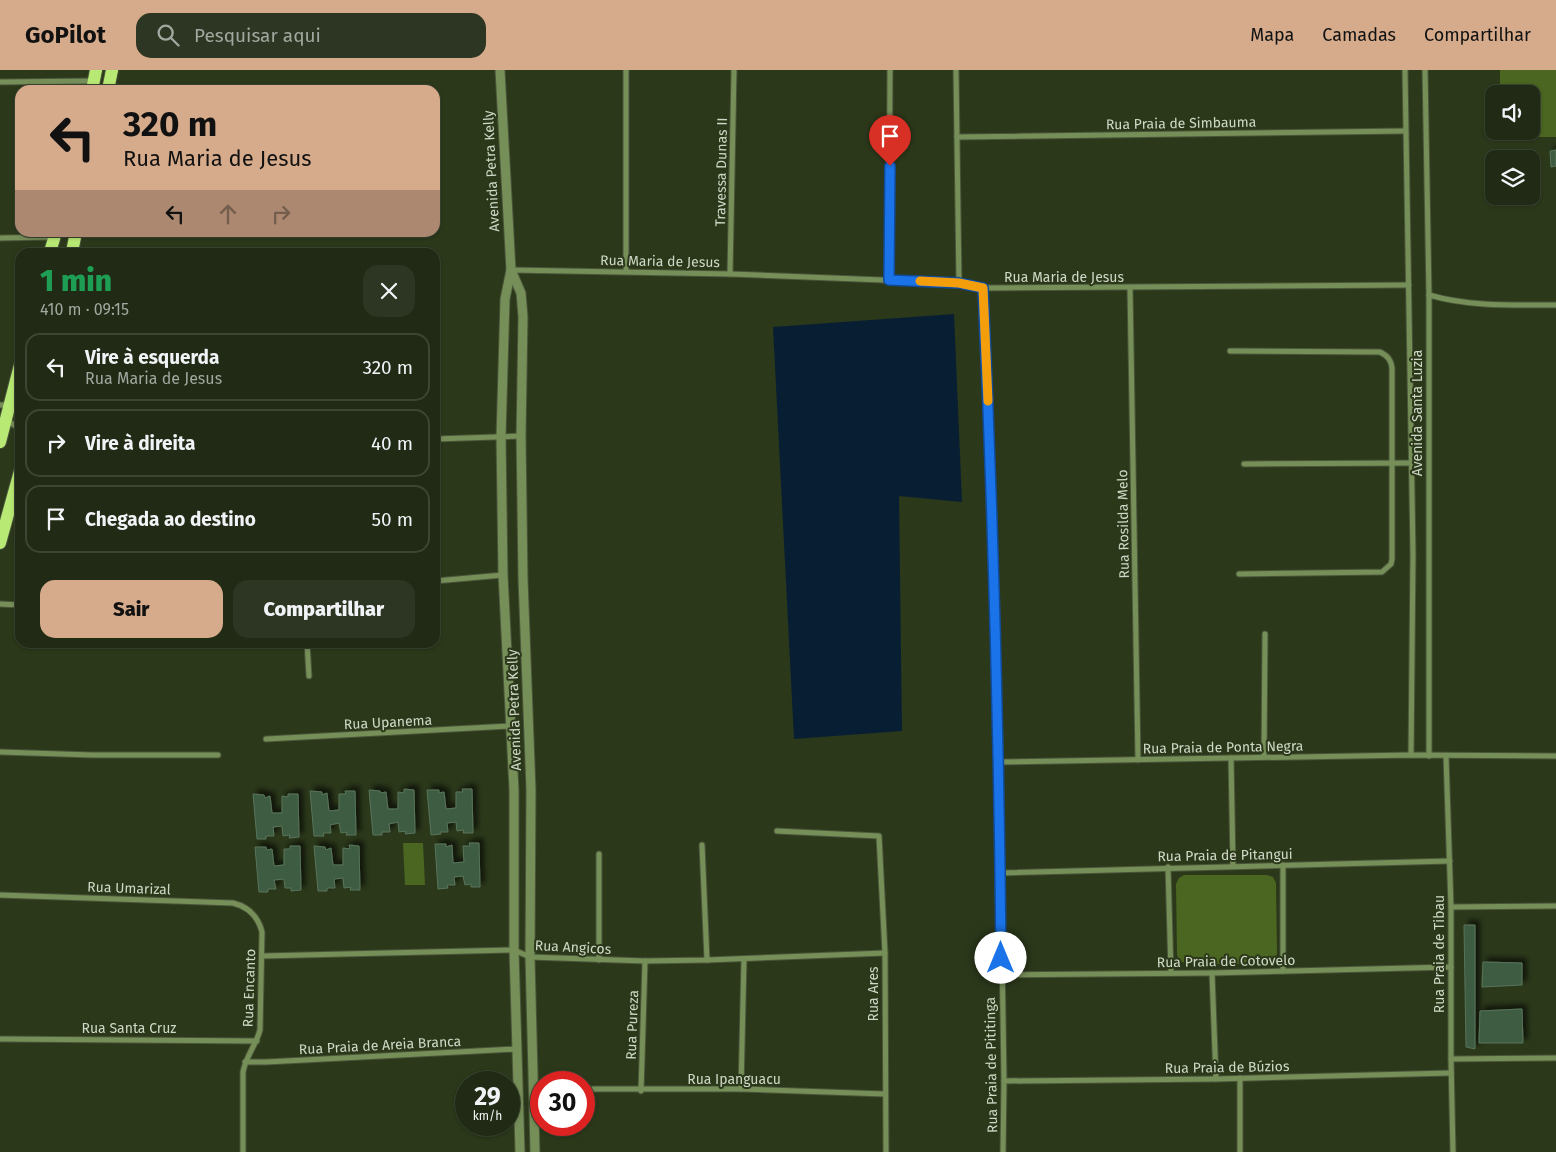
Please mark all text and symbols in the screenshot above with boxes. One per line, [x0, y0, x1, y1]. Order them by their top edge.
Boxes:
search box [136, 13, 486, 58]
text: GoPilot [25, 21, 106, 49]
icon: search [154, 21, 182, 49]
text: Pesquisar aqui [194, 24, 321, 47]
text: Mapa [1250, 24, 1294, 46]
text: Camadas [1322, 24, 1396, 46]
text: Compartilhar [1424, 24, 1531, 46]
map controls [1485, 85, 1540, 205]
button: sound [1485, 85, 1540, 140]
text: 320 m [123, 103, 217, 145]
icon: left [40, 105, 105, 170]
street label: Avenida Petra Kelly [480, 110, 503, 232]
street label: Rua Praia de Simbauma [1106, 114, 1256, 133]
pin [869, 115, 911, 166]
street label: Travessa Dunas II [712, 117, 731, 227]
icon: arrive [876, 122, 904, 150]
text: Rua Maria de Jesus [123, 145, 312, 172]
button: layers [1485, 150, 1540, 205]
icon: left [161, 200, 189, 228]
icon: ahead [214, 200, 242, 228]
icon: right [267, 200, 295, 228]
street label: Rua Maria de Jesus [600, 252, 721, 271]
text: 1 min [40, 263, 112, 299]
button: close [363, 265, 415, 317]
street label: Rua Maria de Jesus [1004, 269, 1124, 286]
text: 410 m · 09:15 [40, 300, 129, 319]
text: Vire à esquerda [85, 346, 219, 369]
street label: Avenida Santa Luzia [1409, 350, 1426, 476]
icon: left [42, 353, 70, 381]
text: 320 m [362, 356, 413, 379]
text: Rua Maria de Jesus [85, 369, 222, 388]
icon: right [42, 429, 70, 457]
text: Vire à direita [85, 432, 195, 455]
text: 40 m [371, 432, 413, 455]
street label: Rua Rosilda Melo [1114, 469, 1133, 579]
icon: arrive [42, 505, 70, 533]
text: Chegada ao destino [85, 508, 256, 531]
text: 50 m [372, 508, 413, 531]
button: Sair [40, 580, 223, 638]
button: Compartilhar [233, 580, 415, 638]
street label: Avenida Petra Kelly [504, 649, 525, 771]
street label: Rua Upanema [343, 712, 433, 733]
street label: Rua Praia de Ponta Negra [1143, 738, 1303, 757]
street label: Rua Praia de Pitangui [1157, 846, 1293, 865]
street label: Rua Umarizal [87, 879, 171, 898]
street label: Rua Praia de Tibau [1431, 895, 1448, 1013]
position arrow [974, 931, 1026, 983]
street label: Rua Angicos [534, 937, 612, 958]
street label: Rua Encanto [240, 948, 259, 1028]
street label: Rua Praia de Cotovelo [1157, 952, 1295, 971]
street label: Rua Ares [865, 966, 882, 1022]
street label: Rua Pureza [623, 990, 642, 1060]
street label: Rua Praia de Pititinga [982, 997, 1001, 1133]
street label: Rua Santa Cruz [82, 1020, 176, 1037]
street label: Rua Praia de Areia Branca [298, 1033, 462, 1058]
street label: Rua Praia de Búzios [1164, 1058, 1290, 1077]
speed limit sign: 30 [530, 1071, 595, 1136]
street label: Rua Ipanguacu [687, 1071, 781, 1088]
text: 29 [474, 1082, 501, 1112]
text: km/h [473, 1109, 502, 1123]

